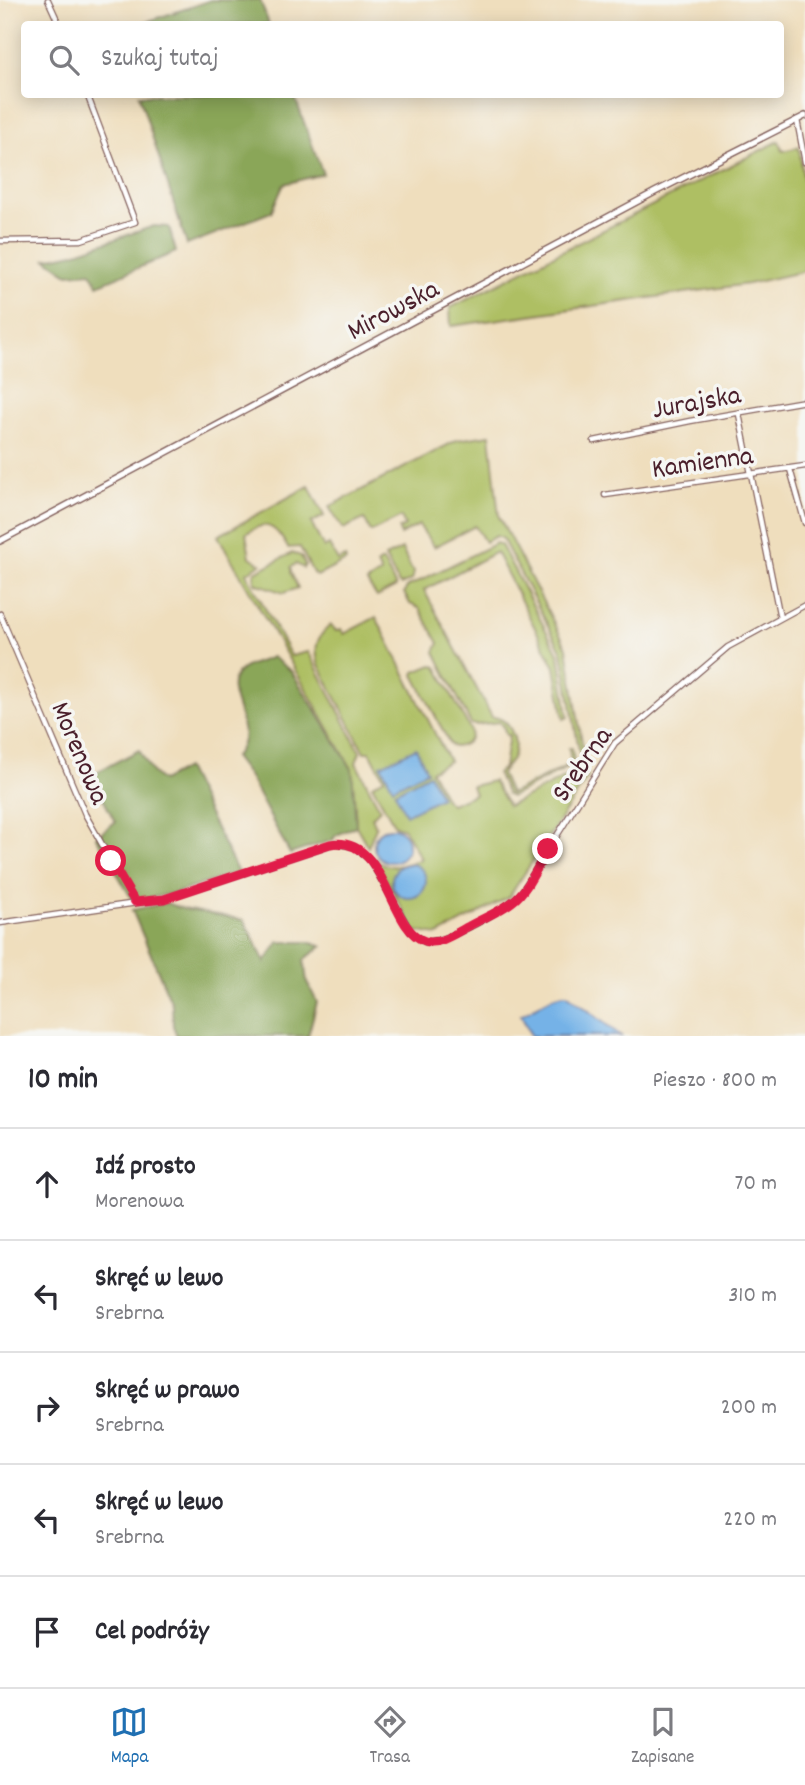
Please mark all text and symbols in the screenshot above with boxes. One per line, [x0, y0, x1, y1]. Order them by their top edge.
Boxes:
search box [21, 21, 784, 98]
icon: search [45, 41, 83, 79]
text: Szukaj tutaj [101, 41, 219, 78]
street label: Mirowska [341, 271, 448, 353]
street label: Jurajska [649, 377, 745, 432]
street label: Kamienna [650, 438, 757, 492]
street label: Morenowa [38, 696, 117, 812]
street label: Srebrna [544, 719, 625, 812]
route end [532, 833, 563, 864]
route start [95, 845, 126, 876]
text: 10 min [28, 1060, 98, 1103]
text: Pieszo · 800 m [652, 1065, 777, 1098]
text: Idź prosto [95, 1149, 196, 1186]
icon: ahead [28, 1165, 66, 1203]
text: 70 m [735, 1168, 777, 1201]
text: Morenowa [95, 1186, 184, 1219]
text: Skręć w lewo [95, 1261, 223, 1298]
icon: left [28, 1277, 66, 1315]
text: 310 m [728, 1280, 777, 1313]
text: Srebrna [95, 1298, 164, 1331]
text: Skręć w prawo [95, 1373, 239, 1410]
icon: right [28, 1389, 66, 1427]
text: 200 m [721, 1392, 777, 1425]
text: Srebrna [95, 1410, 164, 1443]
text: Skręć w lewo [95, 1485, 223, 1522]
icon: left [28, 1501, 66, 1539]
text: 220 m [723, 1504, 777, 1537]
text: Srebrna [95, 1522, 164, 1555]
icon: arrive [28, 1613, 66, 1651]
text: Cel podróży [95, 1614, 209, 1651]
tab: Mapa [110, 1703, 148, 1772]
tab: Trasa [369, 1703, 410, 1772]
tab: Zapisane [631, 1703, 694, 1772]

